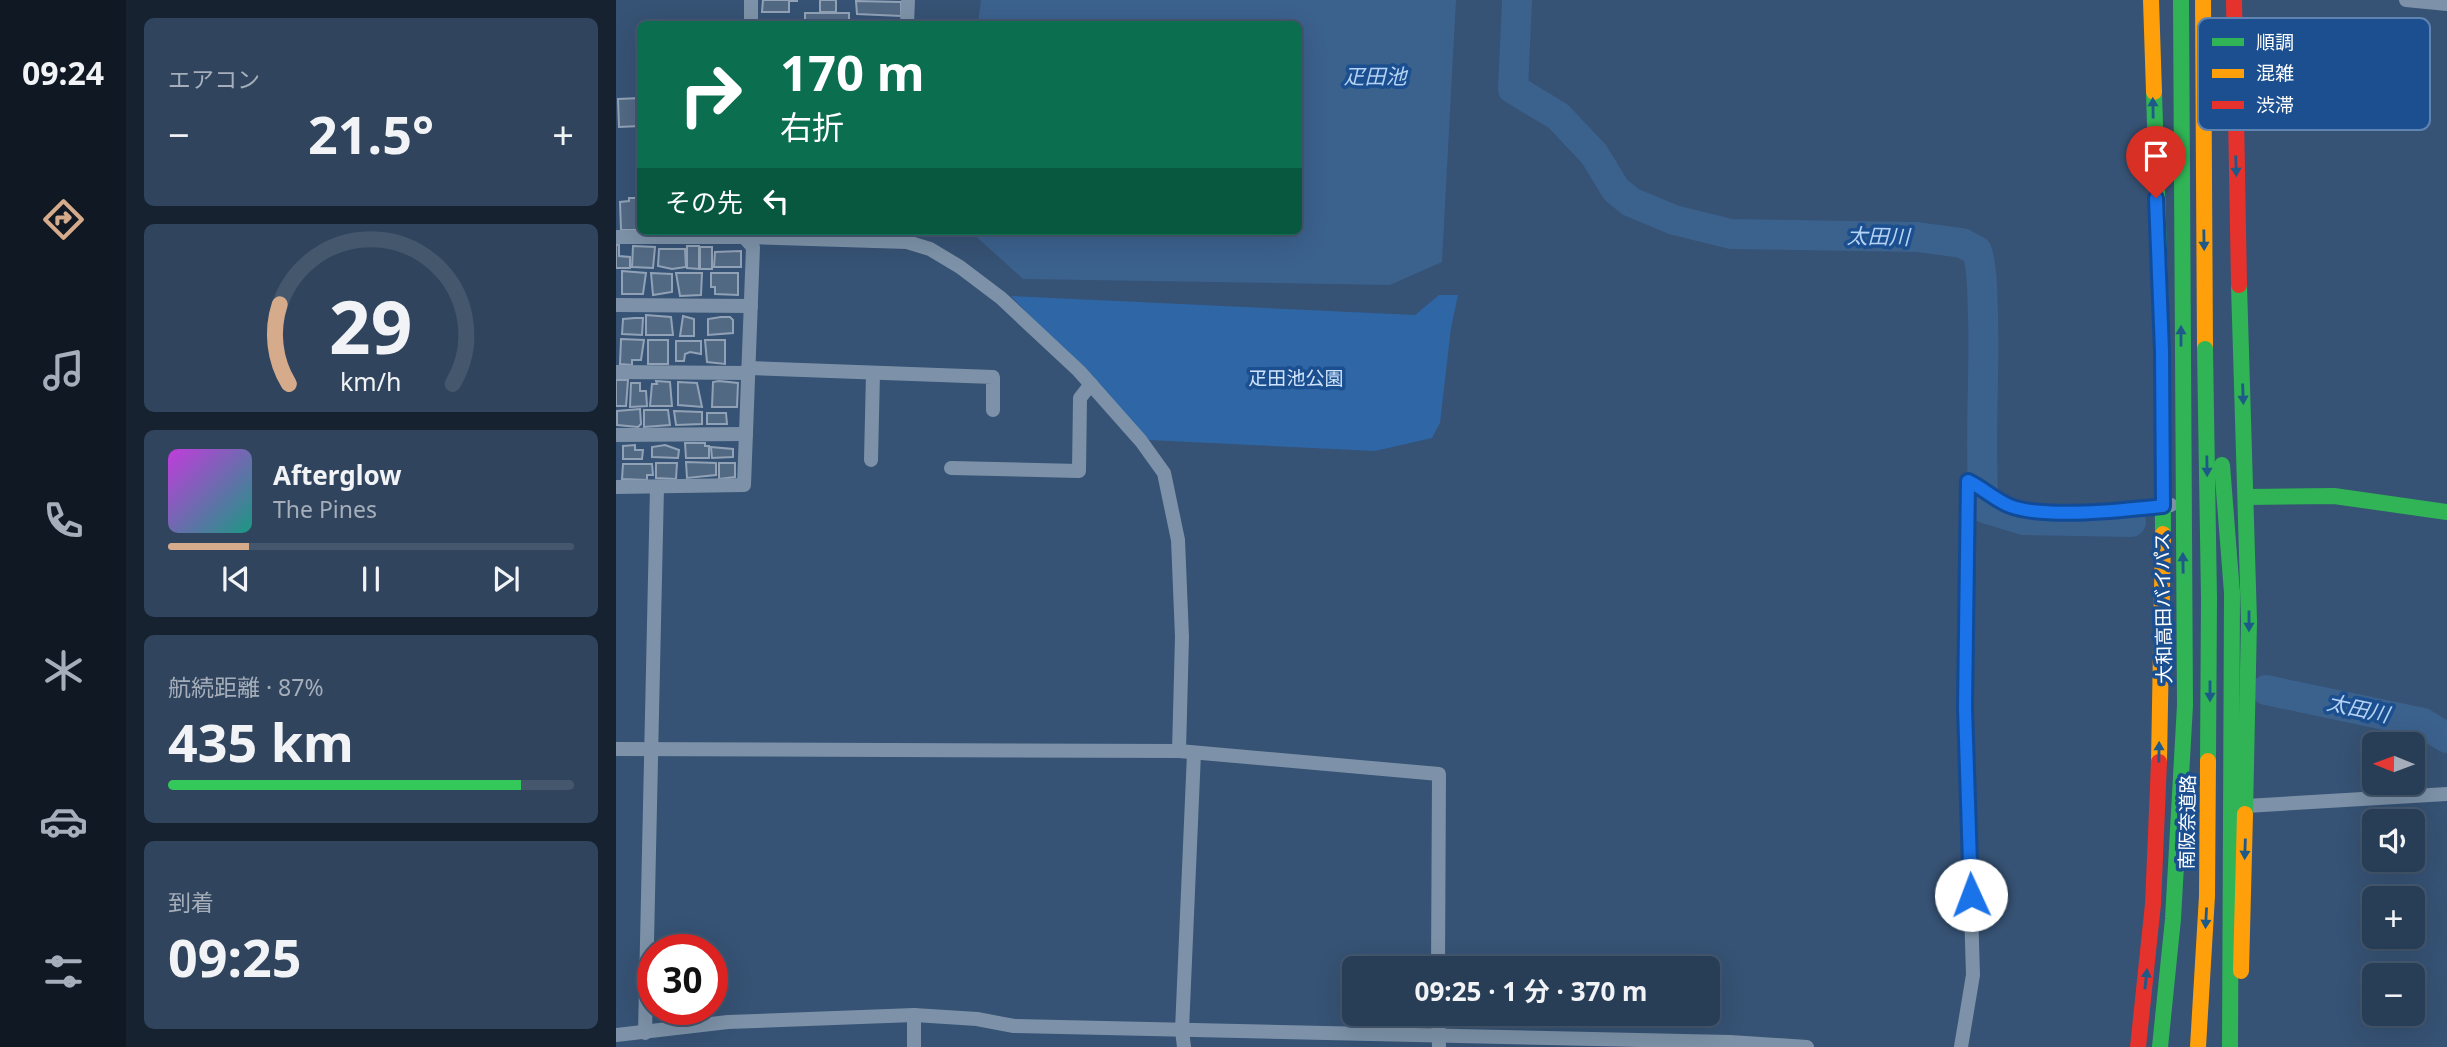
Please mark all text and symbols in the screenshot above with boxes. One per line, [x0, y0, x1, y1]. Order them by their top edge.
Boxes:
legend [2198, 18, 2430, 130]
text: 順調 [2256, 29, 2294, 55]
text: 170 m [780, 39, 925, 105]
icon: right [665, 49, 756, 140]
text: 09:24 [22, 51, 104, 94]
text: 混雑 [2256, 60, 2294, 86]
water label: 疋田池 [1344, 62, 1408, 90]
text: エアコン [168, 63, 260, 95]
text: 渋滞 [2256, 92, 2294, 118]
one-way arrow [2147, 97, 2158, 119]
text: 21.5° [308, 98, 434, 169]
text: 右折 [780, 105, 844, 148]
text: − [168, 108, 190, 160]
text: + [552, 108, 574, 160]
pin [2126, 126, 2186, 198]
icon: arrive [2137, 137, 2175, 175]
one-way arrow [2230, 155, 2242, 177]
icon: left [757, 182, 795, 220]
text: その先 [665, 184, 743, 220]
icon: directions [39, 195, 88, 244]
water label: 太田川 [1846, 221, 1912, 251]
one-way arrow [2198, 229, 2210, 251]
text: 29 [329, 276, 413, 375]
one-way arrow [2175, 324, 2187, 346]
icon: music [39, 346, 88, 395]
text: km/h [340, 363, 402, 397]
park label: 疋田池公園 [1248, 365, 1344, 391]
one-way arrow [2237, 383, 2248, 405]
one-way arrow [2201, 455, 2213, 477]
text: Afterglow [273, 457, 401, 493]
text: The Pines [273, 493, 377, 525]
icon: phone [39, 496, 88, 545]
street label: 大和高田バイパス [2149, 532, 2177, 684]
one-way arrow [2178, 552, 2189, 574]
icon: previous [217, 560, 255, 598]
icon: pause [352, 560, 390, 598]
icon: next [487, 560, 525, 598]
one-way arrow [2243, 610, 2255, 632]
icon: climate [39, 646, 88, 695]
text: 航続距離 · 87% [168, 671, 324, 703]
one-way arrow [2204, 680, 2216, 702]
water label: 太田川 [2324, 688, 2394, 729]
text: 435 km [168, 706, 354, 777]
north arrow [2362, 732, 2426, 794]
map controls [2362, 732, 2425, 1026]
one-way arrow [2153, 741, 2165, 763]
street label: 南阪奈道路 [2173, 774, 2201, 870]
icon: car [39, 797, 88, 846]
button: sound [2362, 809, 2425, 872]
one-way arrow [2239, 838, 2250, 860]
position arrow [1934, 858, 2008, 932]
text: 到着 [168, 886, 214, 918]
button: + [2362, 886, 2425, 949]
one-way arrow [2200, 907, 2211, 929]
text: 09:25 [168, 921, 302, 992]
speed limit sign: 30 [637, 934, 728, 1025]
icon: filters [39, 947, 88, 996]
button: − [2362, 963, 2425, 1026]
one-way arrow [2141, 968, 2152, 990]
text: 09:25 · 1 分 · 370 m [1415, 973, 1647, 1009]

